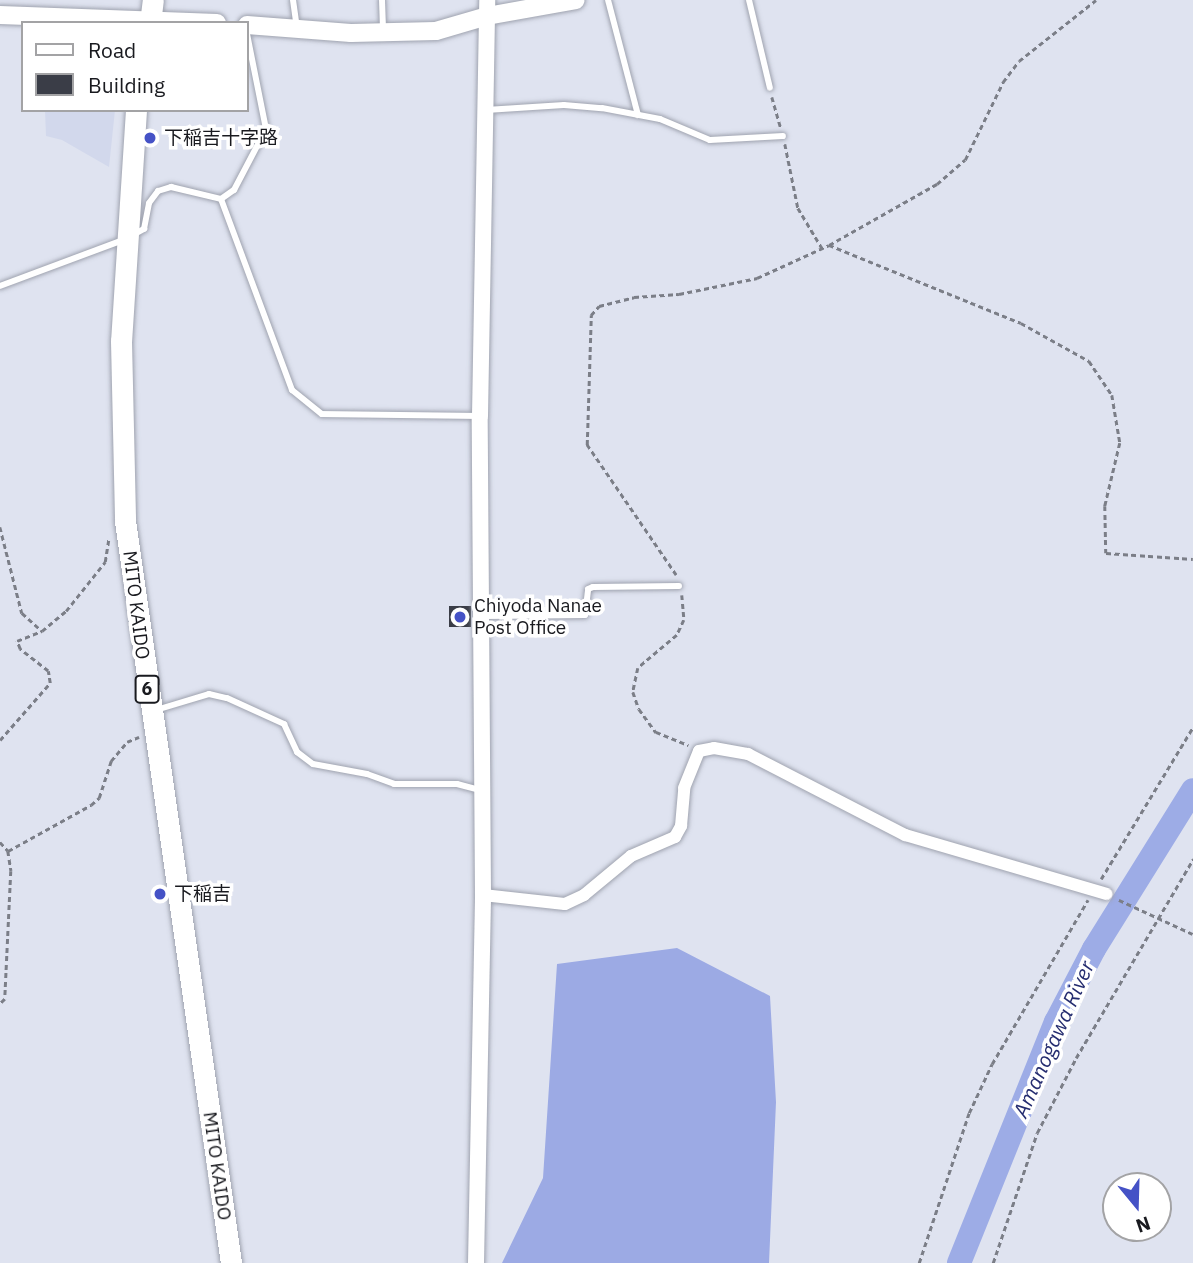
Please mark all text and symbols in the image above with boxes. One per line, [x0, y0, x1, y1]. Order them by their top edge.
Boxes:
legend [21, 21, 248, 112]
text: Road [88, 36, 136, 64]
text: Building [88, 71, 165, 99]
place label: 下稲吉十字路 [164, 127, 278, 149]
marker: 下稲吉十字路 [142, 130, 158, 146]
street label: MITO KAIDO [118, 549, 154, 661]
place label: Chiyoda Nanae Post Office [474, 595, 602, 639]
marker: Chiyoda Nanae Post Office [452, 609, 468, 625]
road number: 6 [133, 674, 161, 704]
place label: 下稲吉 [174, 883, 231, 905]
marker: 下稲吉 [152, 886, 168, 902]
water label: Amanogawa River [1007, 957, 1099, 1121]
street label: MITO KAIDO [198, 1110, 236, 1222]
north arrow [1102, 1172, 1172, 1242]
text: N [1133, 1211, 1154, 1239]

